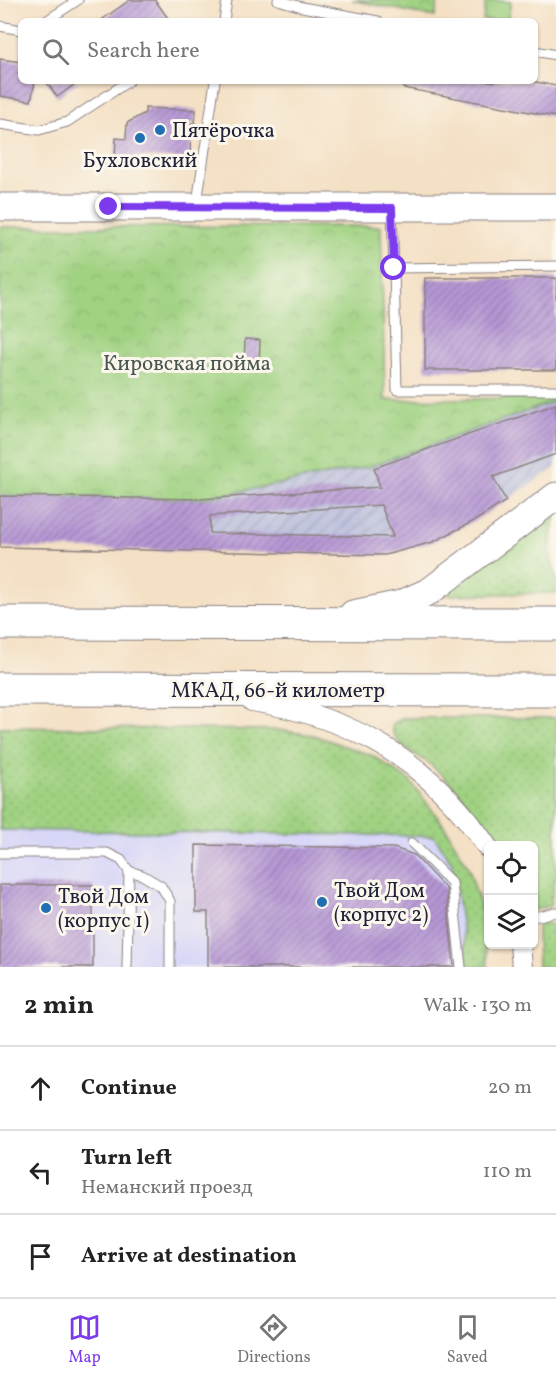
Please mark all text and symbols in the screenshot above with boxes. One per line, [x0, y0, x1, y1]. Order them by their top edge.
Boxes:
search box [18, 18, 538, 84]
icon: search [39, 35, 72, 68]
text: Search here [87, 36, 200, 67]
place label: Пятёрочка [172, 117, 275, 146]
marker: Пятёрочка [153, 123, 167, 137]
marker: Бухловский [133, 131, 147, 145]
place label: Бухловский [83, 147, 198, 176]
route end [95, 193, 121, 219]
route start [380, 254, 406, 280]
park label: Кировская пойма [103, 350, 271, 379]
street label: МКАД, 66-й километр [171, 677, 385, 706]
map controls [484, 841, 538, 949]
button: locate [484, 841, 538, 895]
place label: Твой Дом (корпус 2) [334, 877, 428, 930]
place label: Твой Дом (корпус 1) [58, 883, 149, 936]
marker: Твой Дом (корпус 2) [315, 895, 329, 909]
button: layers [484, 895, 538, 949]
marker: Твой Дом (корпус 1) [39, 901, 53, 915]
text: 2 min [24, 988, 94, 1024]
text: Walk · 130 m [423, 992, 532, 1020]
icon: ahead [24, 1072, 57, 1105]
text: Continue [81, 1073, 177, 1104]
text: 20 m [488, 1074, 532, 1102]
text: Turn left [81, 1143, 172, 1174]
icon: left [24, 1156, 57, 1189]
text: 110 m [483, 1158, 532, 1186]
text: Неманский проезд [81, 1174, 253, 1202]
icon: arrive [24, 1240, 57, 1273]
text: Arrive at destination [81, 1241, 297, 1272]
tab: Map [68, 1311, 101, 1369]
tab: Directions [237, 1311, 311, 1369]
tab: Saved [447, 1311, 488, 1369]

